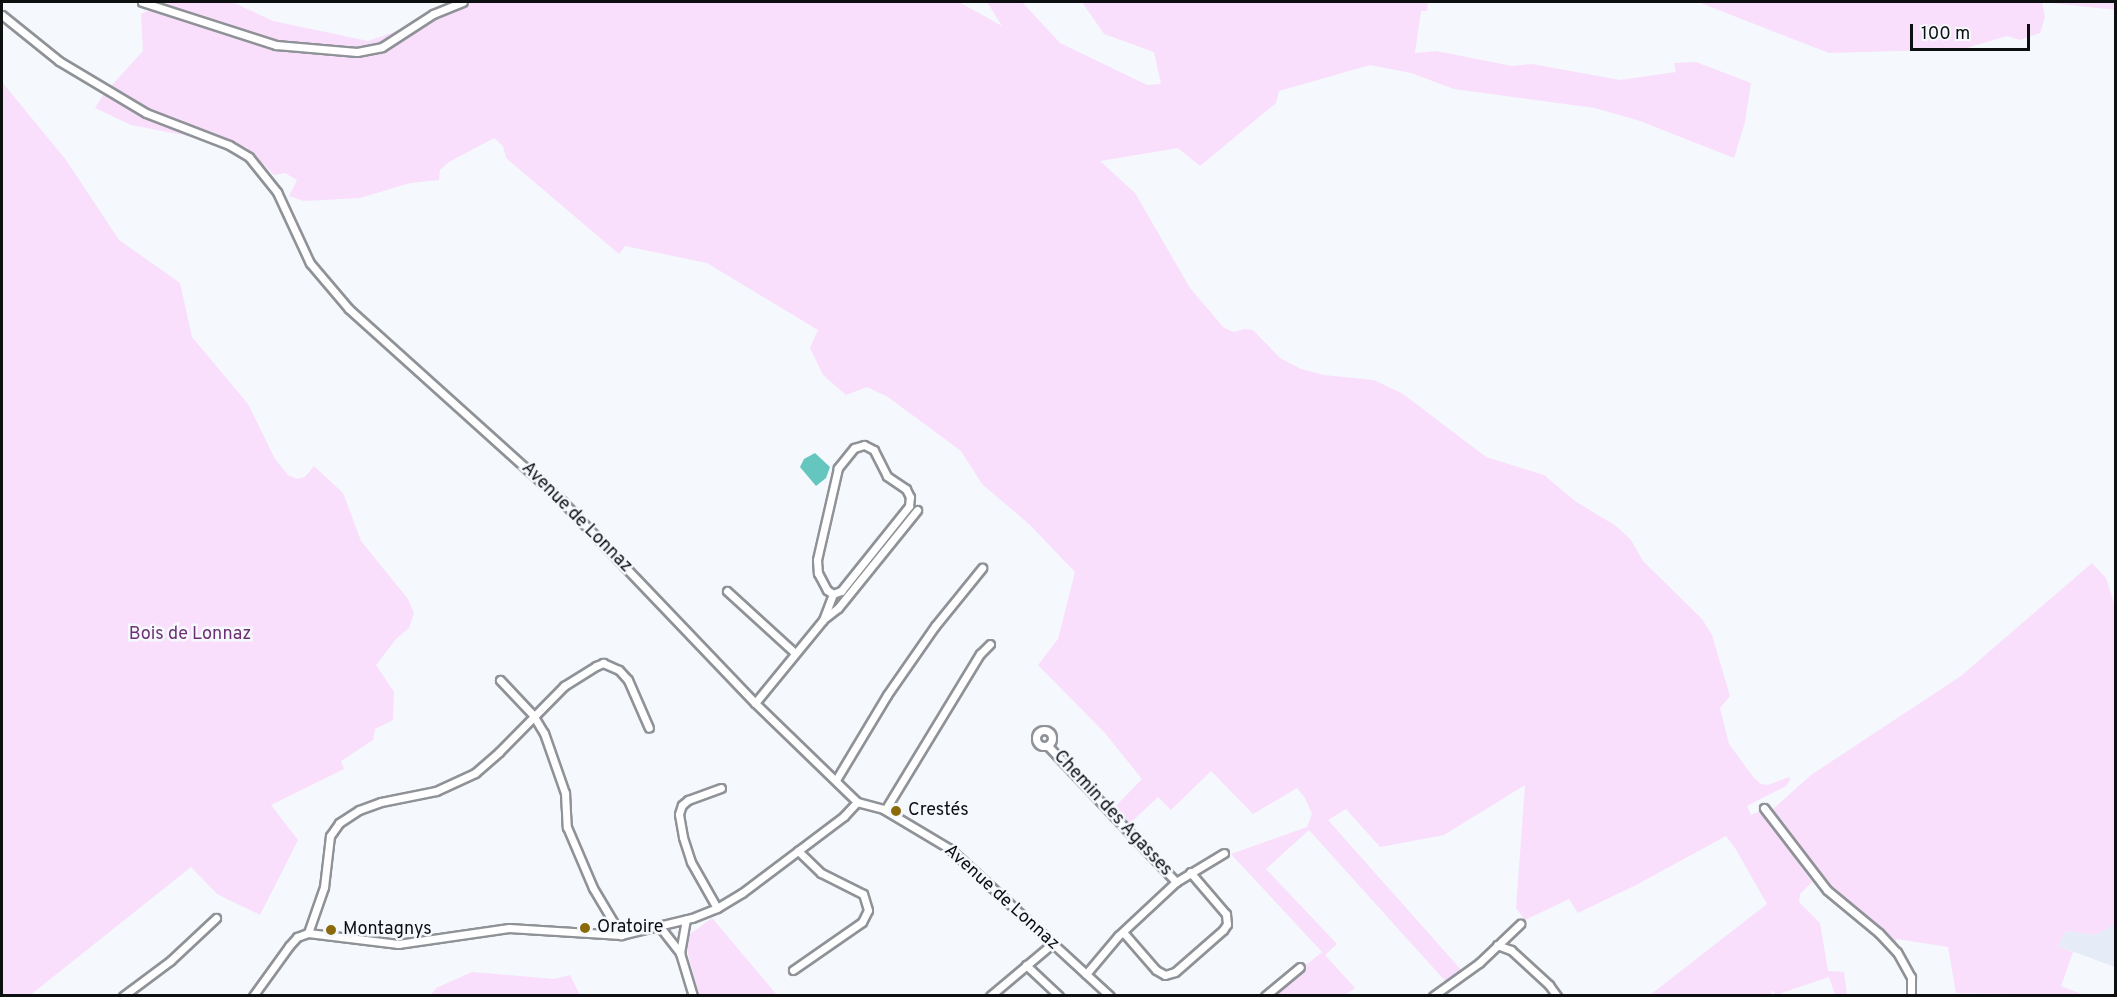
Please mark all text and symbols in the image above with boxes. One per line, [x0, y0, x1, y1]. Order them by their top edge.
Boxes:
scale bar [1913, 12, 2033, 50]
text: 100 m [1921, 23, 1970, 46]
street label: Avenue de Lonnaz [516, 458, 636, 578]
park label: Bois de Lonnaz [129, 624, 251, 646]
street label: Chemin des Agasses [1048, 746, 1176, 882]
place label: Crestés [908, 800, 969, 822]
marker: Crestés [889, 804, 903, 818]
street label: Avenue de Lonnaz [939, 841, 1063, 955]
place label: Oratoire [597, 917, 664, 939]
place label: Montagnys [343, 919, 432, 941]
marker: Oratoire [578, 921, 592, 935]
marker: Montagnys [324, 923, 338, 937]

